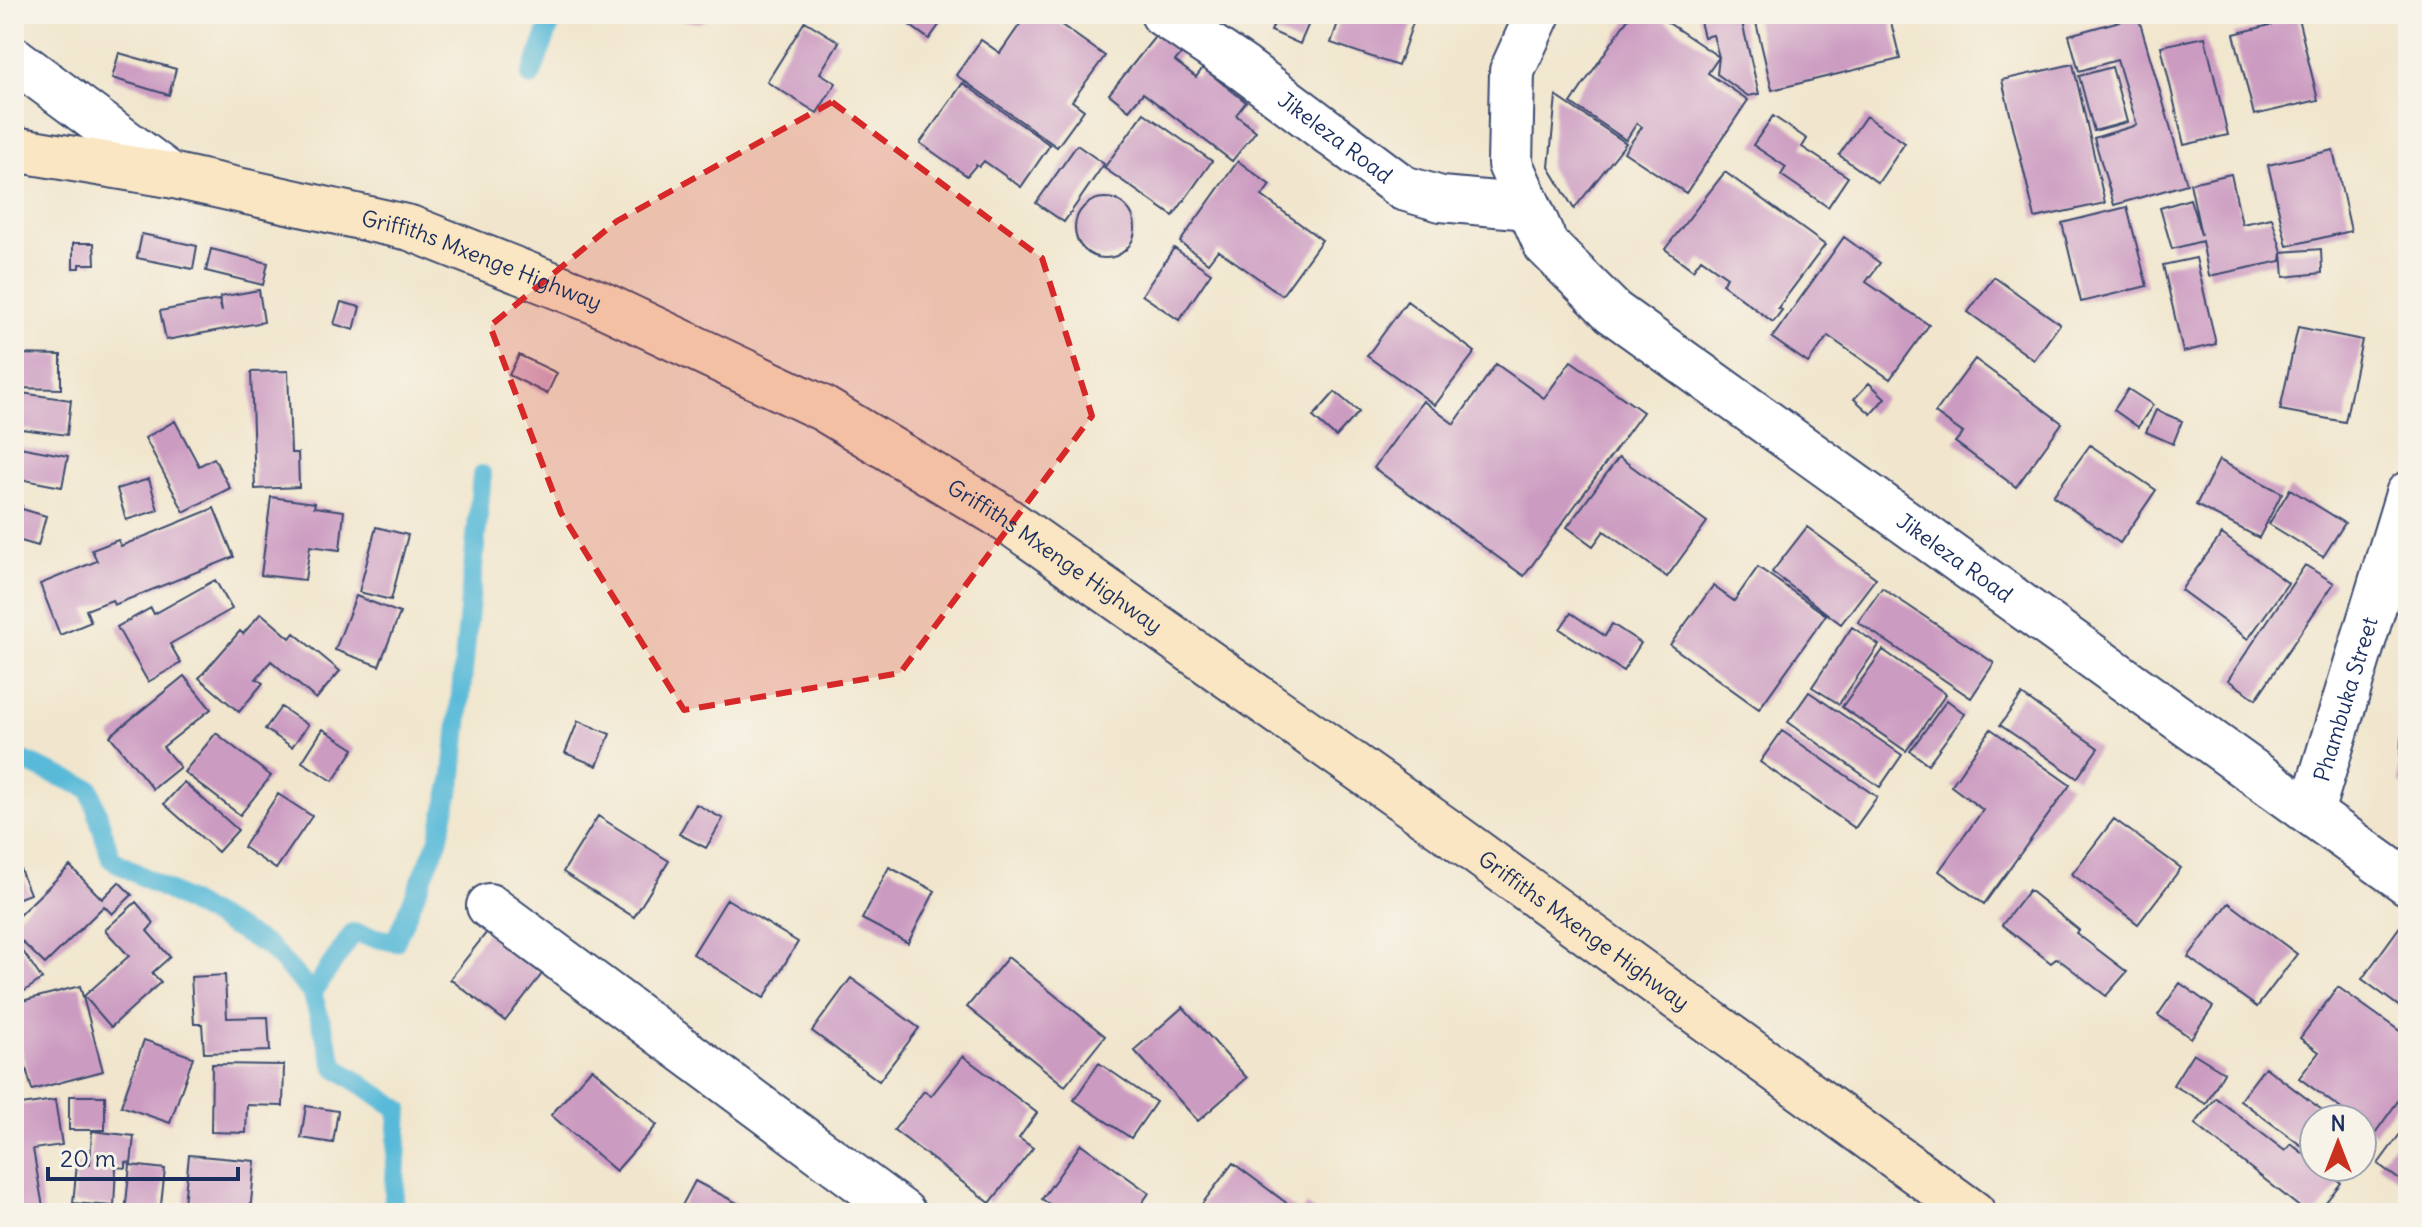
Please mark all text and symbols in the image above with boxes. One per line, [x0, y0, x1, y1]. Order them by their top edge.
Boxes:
street label: Jikeleza Road [1273, 85, 1398, 189]
street label: Griffiths Mxenge Highway [359, 204, 606, 317]
street label: Griffiths Mxenge Highway [942, 473, 1168, 640]
street label: Jikeleza Road [1892, 507, 2018, 609]
street label: Phambuka Street [2307, 614, 2384, 785]
street label: Griffiths Mxenge Highway [1473, 844, 1695, 1016]
north arrow [2298, 1103, 2378, 1183]
text: N [2330, 1109, 2346, 1137]
scale bar [48, 1131, 238, 1181]
text: 20 m [60, 1143, 116, 1173]

